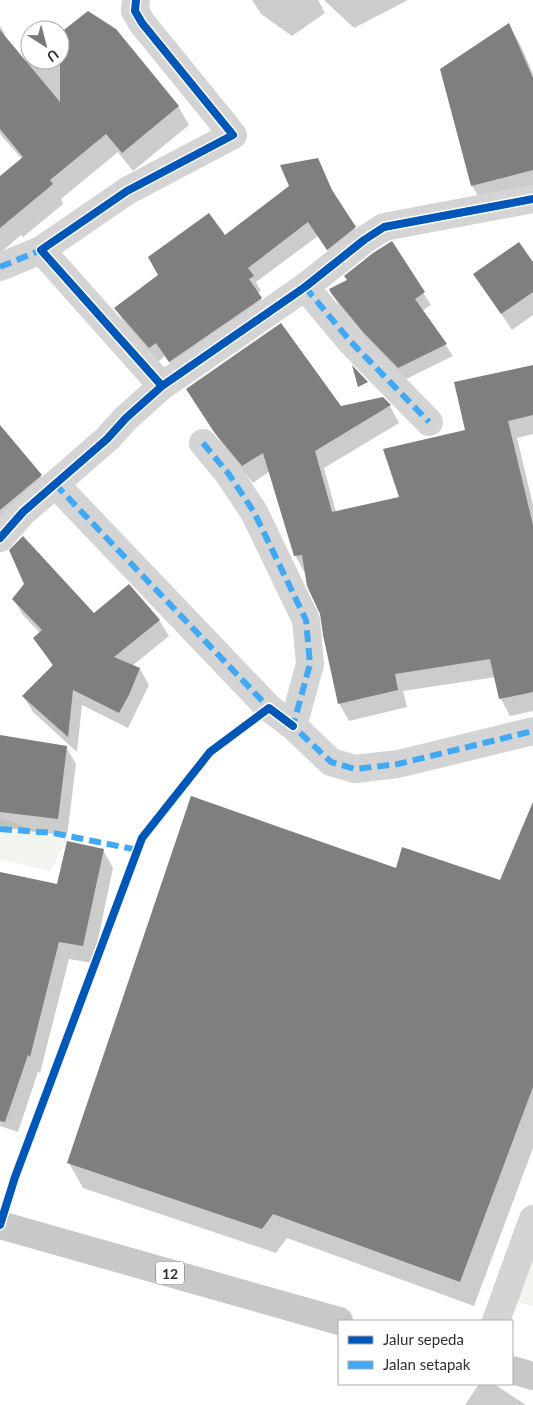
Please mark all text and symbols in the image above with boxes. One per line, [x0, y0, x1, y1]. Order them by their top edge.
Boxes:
north arrow [20, 20, 70, 70]
text: U [44, 46, 62, 66]
road number: 12 [156, 1262, 184, 1284]
legend [338, 1320, 513, 1385]
text: Jalur sepeda [383, 1330, 464, 1348]
text: Jalan setapak [383, 1355, 471, 1373]

